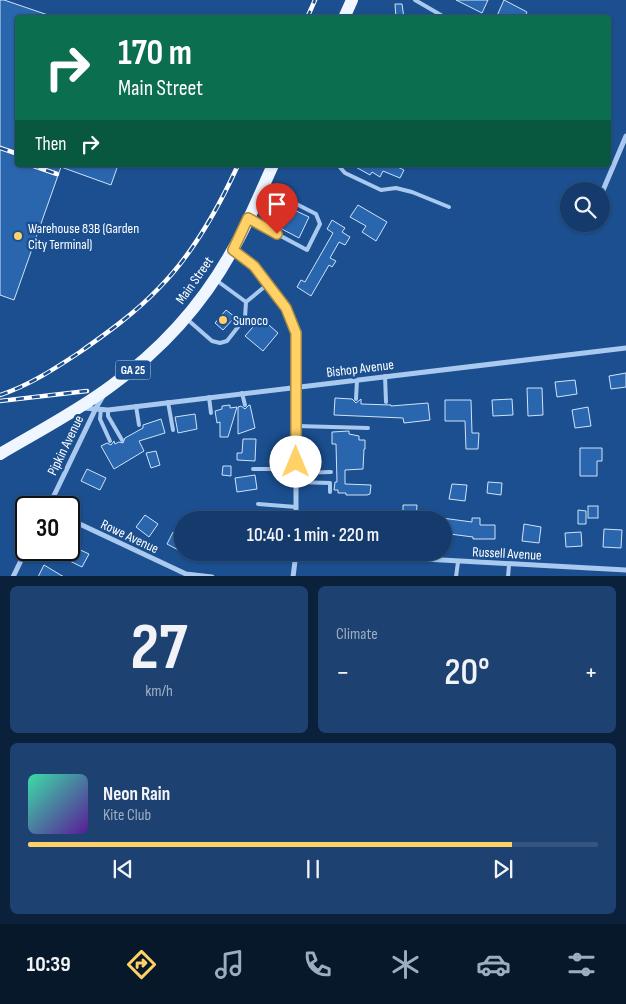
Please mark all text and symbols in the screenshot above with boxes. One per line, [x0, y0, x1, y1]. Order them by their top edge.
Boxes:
text: 170 m [118, 32, 192, 75]
icon: right [35, 35, 100, 100]
text: Main Street [118, 75, 203, 102]
icon: right [76, 130, 104, 158]
text: Then [35, 133, 66, 156]
map controls [560, 182, 610, 232]
button: search [560, 182, 610, 232]
pin [256, 183, 298, 234]
icon: arrive [263, 190, 291, 218]
place label: Warehouse 83B (Garden City Terminal) [28, 220, 139, 253]
marker: Warehouse 83B (Garden City Terminal) [12, 230, 24, 242]
street label: Main Street [172, 253, 217, 307]
place label: Sunoco [233, 312, 268, 329]
marker: Sunoco [217, 314, 229, 326]
street label: Bishop Avenue [325, 356, 395, 381]
road number: GA 25 [116, 360, 150, 380]
street label: Pipkin Avenue [44, 412, 87, 478]
position arrow [269, 435, 321, 487]
speed limit sign: 30 [15, 496, 80, 561]
street label: Rowe Avenue [98, 516, 161, 557]
text: 10:40 · 1 min · 220 m [247, 524, 379, 547]
street label: Russell Avenue [472, 543, 542, 564]
text: 27 [131, 610, 187, 688]
text: Climate [336, 625, 378, 644]
text: 20° [444, 650, 490, 695]
text: − [336, 656, 350, 689]
text: + [584, 656, 598, 689]
text: km/h [145, 682, 173, 701]
text: Neon Rain [103, 783, 170, 806]
text: Kite Club [103, 806, 151, 825]
icon: previous [109, 855, 137, 883]
icon: pause [299, 855, 327, 883]
icon: next [489, 855, 517, 883]
icon: directions [124, 947, 159, 982]
icon: music [212, 947, 247, 982]
icon: phone [300, 947, 335, 982]
icon: climate [388, 947, 423, 982]
icon: car [476, 947, 511, 982]
icon: filters [564, 947, 599, 982]
text: 10:39 [27, 951, 71, 978]

